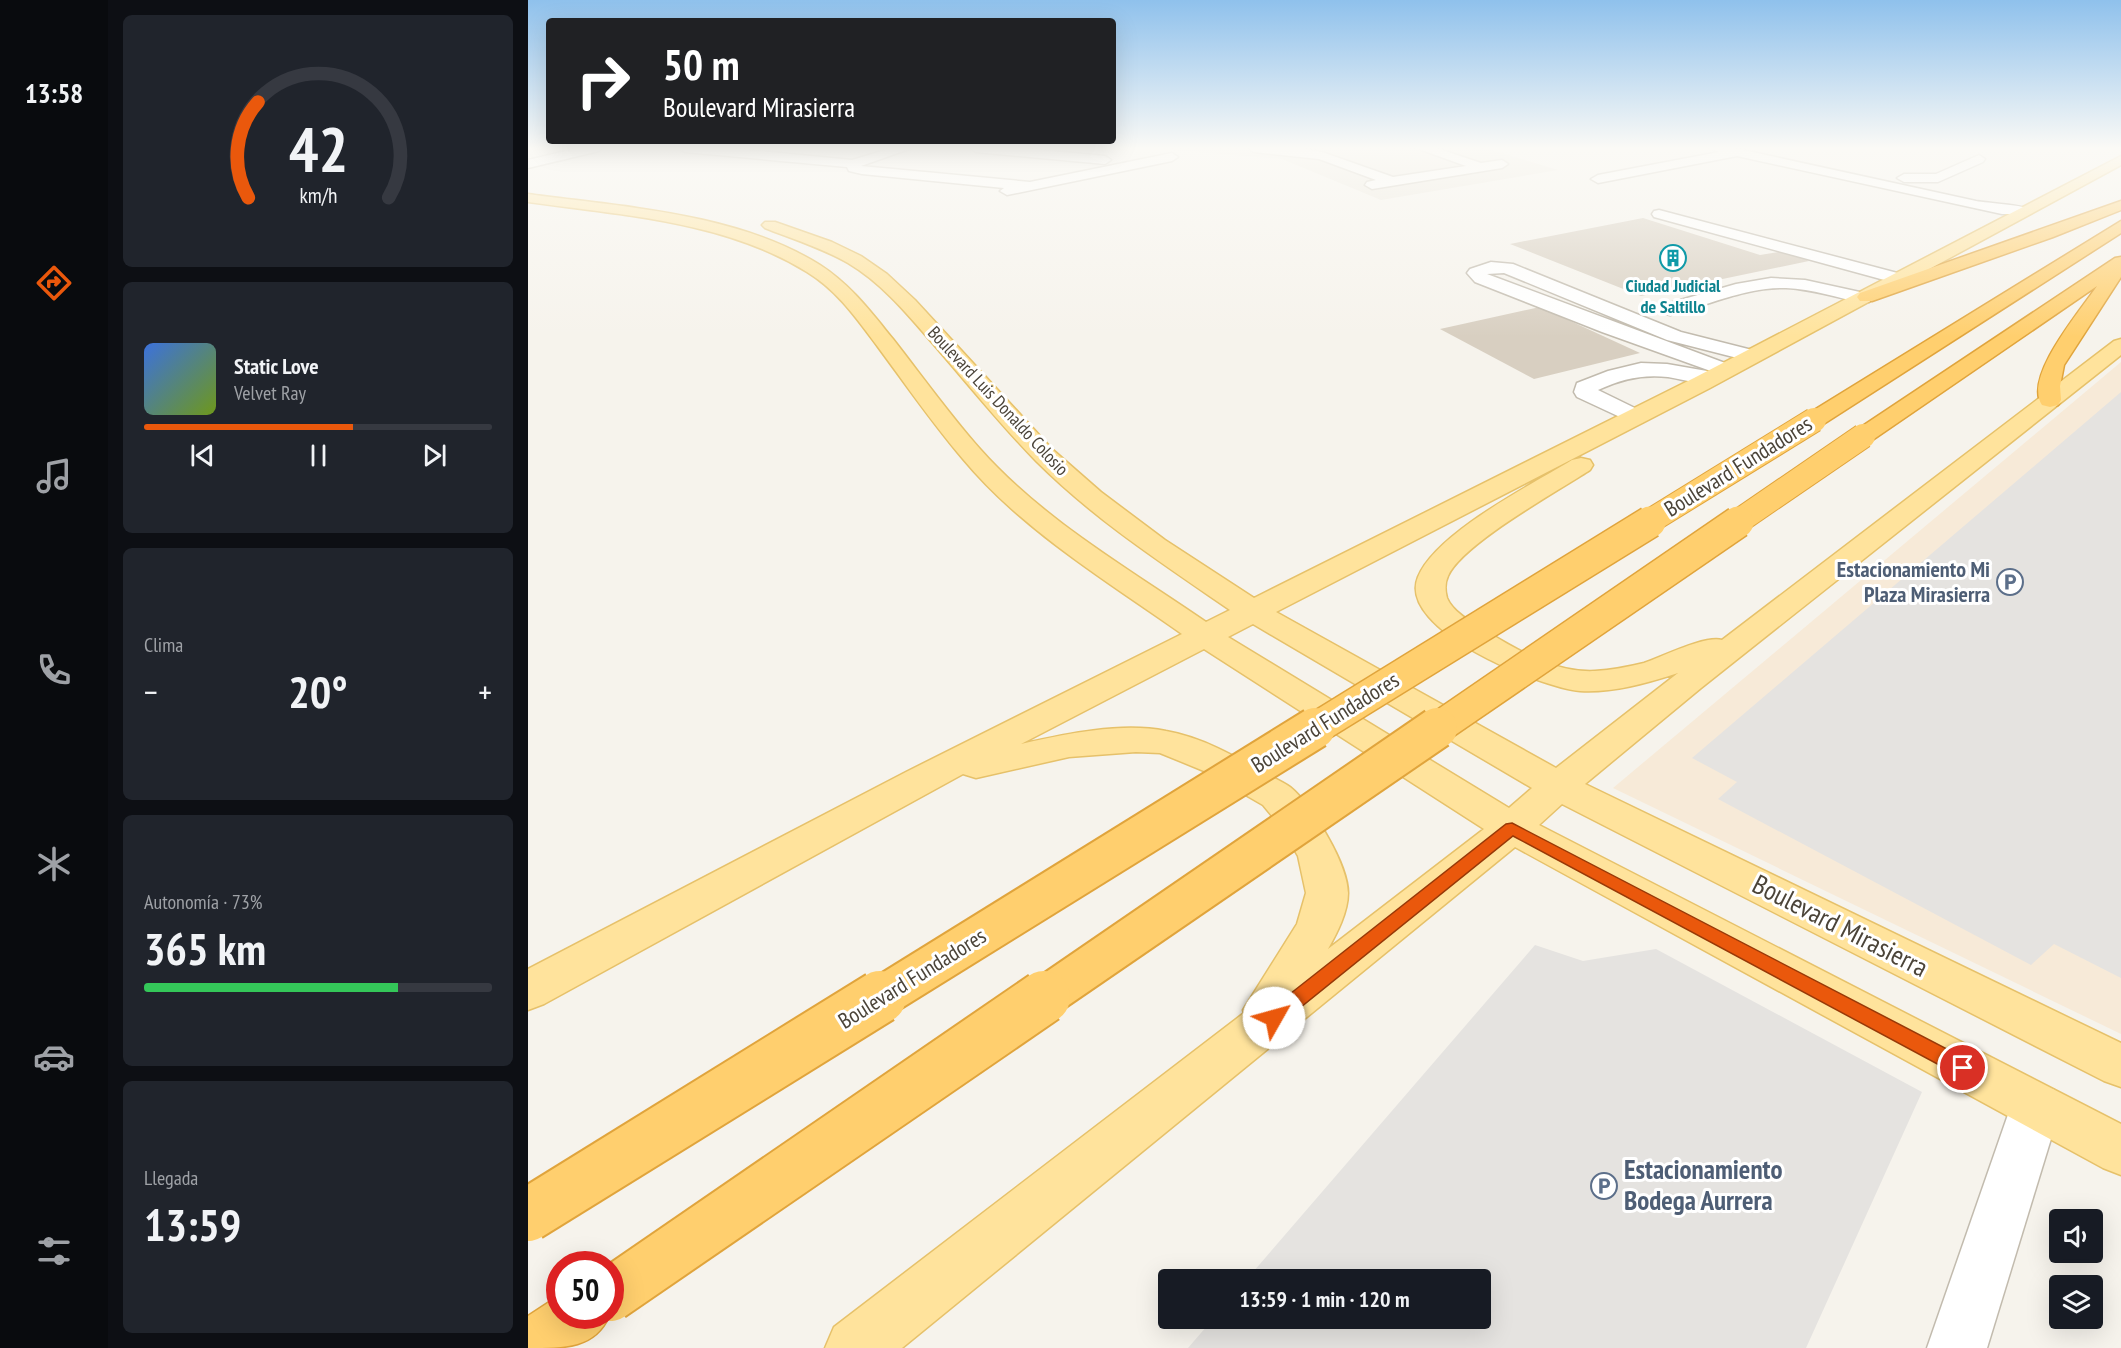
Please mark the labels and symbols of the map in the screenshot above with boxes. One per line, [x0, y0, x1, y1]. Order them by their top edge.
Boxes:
building icon: Ciudad Judicial de Saltillo [1658, 243, 1688, 273]
place label: Ciudad Judicial de Saltillo [1626, 274, 1721, 318]
street label: Boulevard Luis Donaldo Colosio [923, 321, 1074, 480]
street label: Boulevard Fundadores [1659, 409, 1817, 523]
place label: Estacionamiento Mi Plaza Mirasierra [1837, 555, 1990, 608]
parking icon: Estacionamiento Mi Plaza Mirasierra [1995, 567, 2025, 597]
street label: Boulevard Fundadores [1246, 665, 1404, 779]
street label: Boulevard Mirasierra [1747, 866, 1934, 984]
street label: Boulevard Fundadores [833, 921, 991, 1035]
position arrow [1242, 986, 1306, 1050]
pin [1937, 1042, 1988, 1093]
place label: Estacionamiento Bodega Aurrera [1624, 1152, 1782, 1217]
parking icon: Estacionamiento Bodega Aurrera [1589, 1171, 1619, 1201]
speed limit sign: 50 [546, 1251, 624, 1329]

